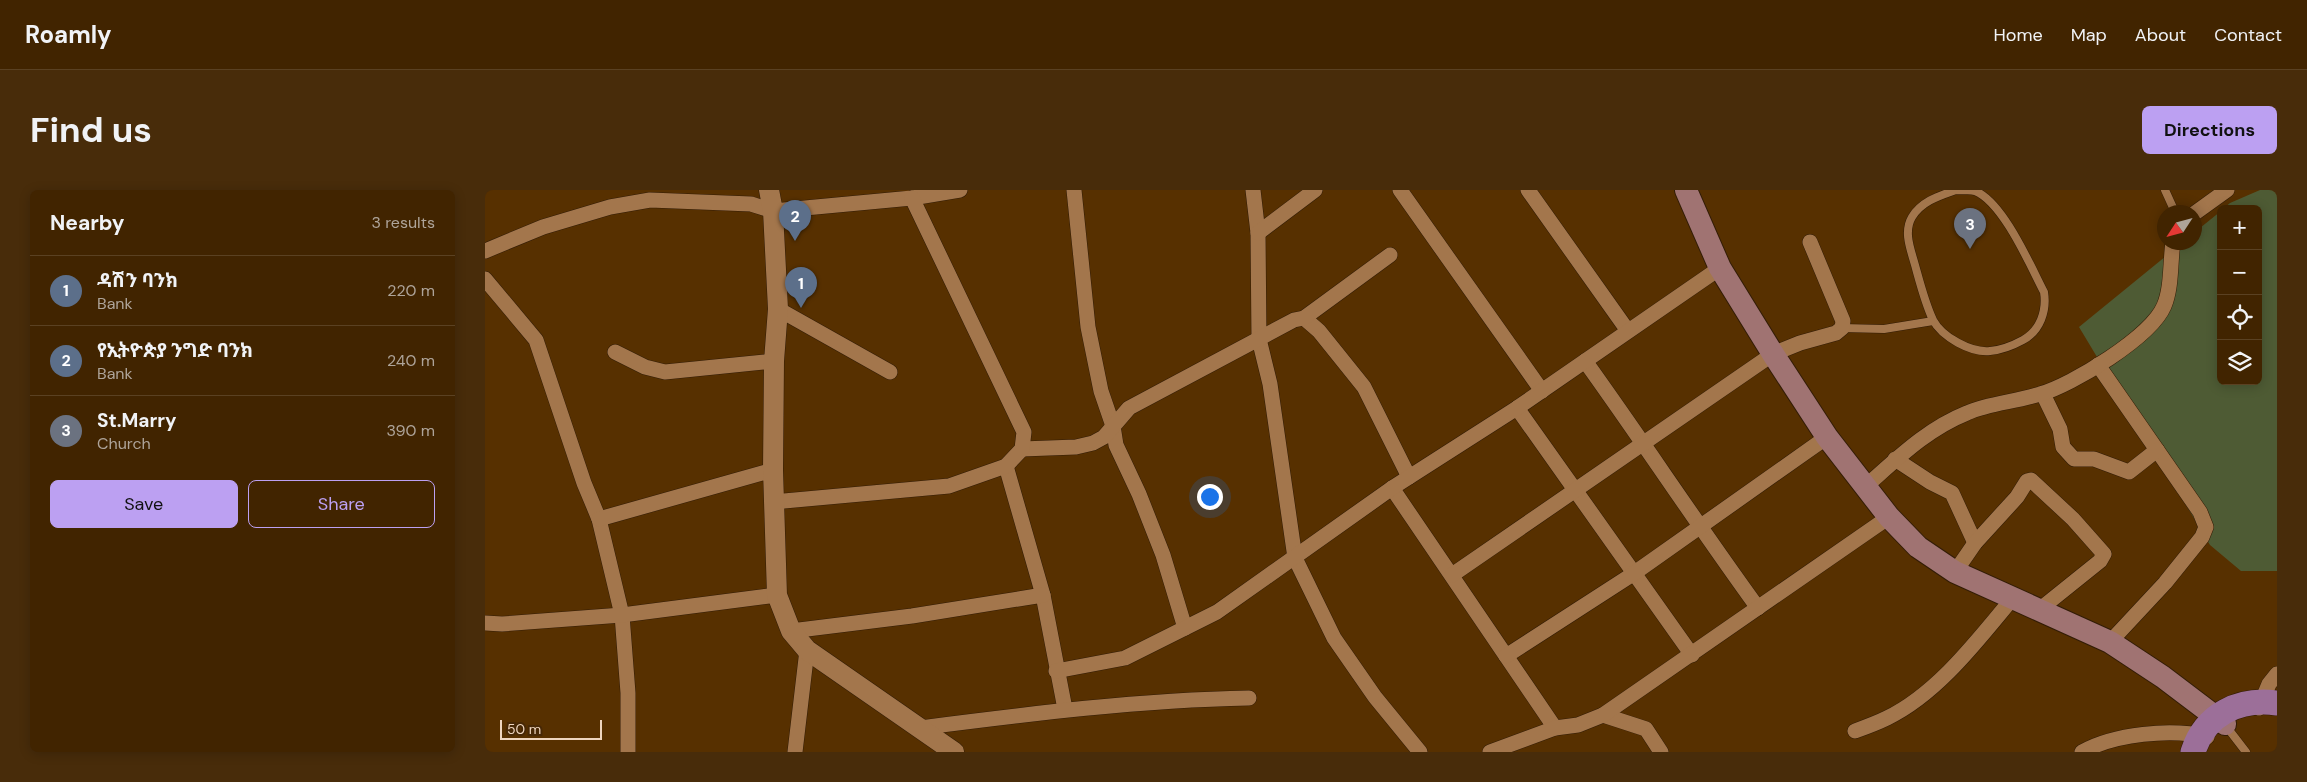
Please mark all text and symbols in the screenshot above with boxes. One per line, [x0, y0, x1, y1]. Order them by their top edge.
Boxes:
text: Roamly [25, 19, 112, 50]
text: Home [1993, 23, 2043, 47]
text: Map [2071, 23, 2107, 47]
text: About [2135, 23, 2186, 47]
text: Contact [2214, 23, 2282, 47]
button: Directions [2142, 106, 2277, 154]
text: Find us [30, 107, 152, 153]
pin: 2 [779, 200, 811, 241]
north arrow [2157, 205, 2202, 250]
map controls [2217, 205, 2262, 385]
button: + [2217, 205, 2262, 250]
pin: 3 [1954, 208, 1986, 249]
text: Nearby [50, 209, 124, 237]
text: 3 results [372, 212, 435, 233]
button: − [2217, 250, 2262, 295]
pin: 1 [785, 267, 817, 308]
text: ዳሽን ባንክ [97, 268, 178, 293]
text: 1 [63, 280, 69, 301]
text: 220 m [387, 280, 435, 301]
text: Bank [97, 293, 133, 314]
button: locate [2217, 295, 2262, 340]
text: የኢትዮጵያ ንግድ ባንክ [97, 338, 253, 363]
button: layers [2217, 340, 2262, 385]
text: 2 [61, 350, 71, 371]
text: 240 m [387, 350, 435, 371]
text: Bank [97, 363, 133, 384]
text: St.Marry [97, 408, 176, 433]
text: 3 [61, 420, 71, 441]
text: 390 m [387, 420, 435, 441]
text: Church [97, 433, 151, 454]
button: Save [50, 480, 238, 528]
button: Share [248, 480, 435, 528]
your location [1197, 484, 1223, 510]
scale bar [500, 717, 603, 740]
text: 50 m [507, 720, 541, 738]

